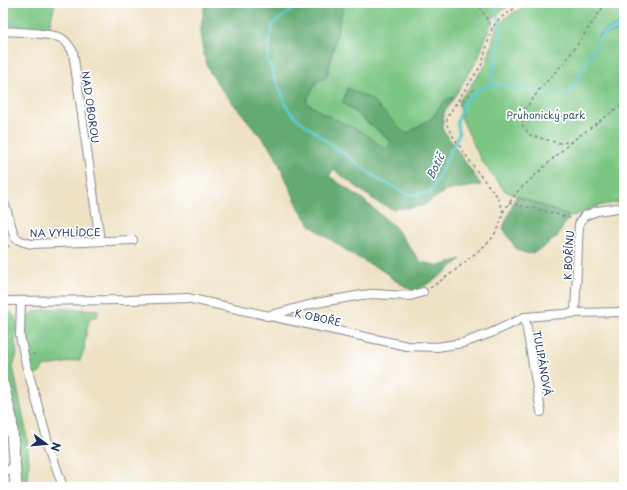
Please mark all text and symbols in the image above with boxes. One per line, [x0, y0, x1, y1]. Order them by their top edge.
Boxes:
street label: NAD OBOROU [78, 70, 104, 144]
park label: Průhonický park [507, 107, 585, 123]
water label: Botič [422, 148, 450, 182]
street label: NA VYHLÍDCE [30, 224, 100, 240]
street label: K BOŘÍNU [559, 230, 577, 280]
street label: K OBOŘE [294, 305, 342, 329]
street label: TULIPÁNOVÁ [530, 329, 556, 397]
north arrow [26, 424, 66, 464]
text: N [47, 440, 65, 454]

